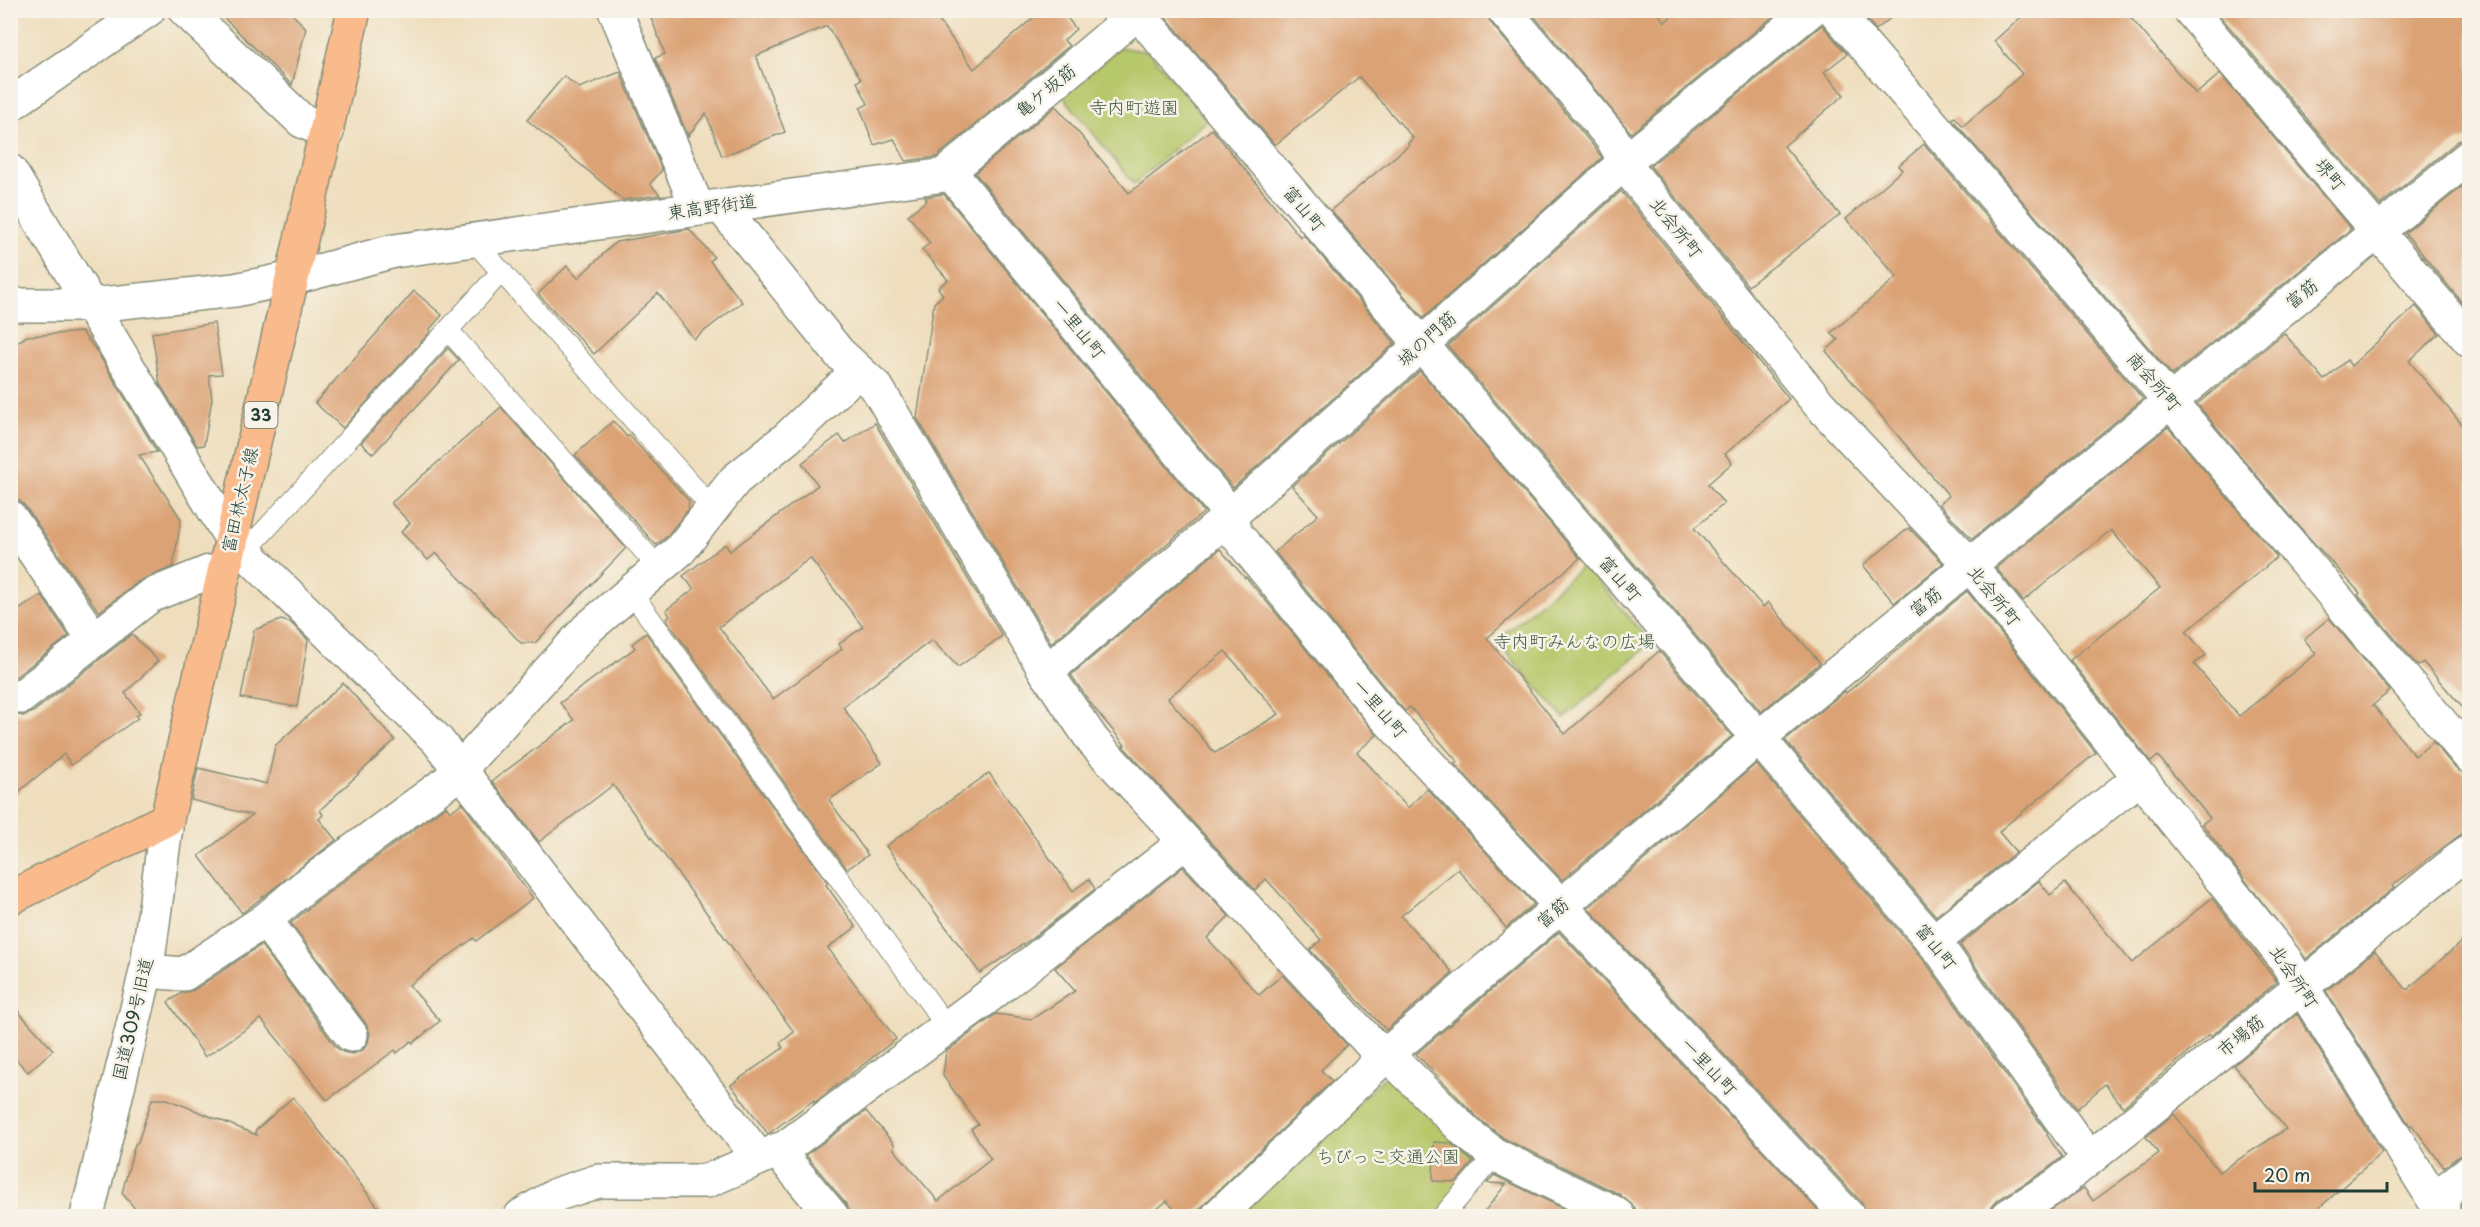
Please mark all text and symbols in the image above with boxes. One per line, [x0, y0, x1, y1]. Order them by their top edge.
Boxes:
street label: 亀ケ坂筋 [1009, 56, 1081, 123]
park label: 寺内町遊園 [1089, 93, 1179, 120]
street label: 堺町 [2309, 152, 2353, 197]
street label: 富山町 [1277, 179, 1333, 237]
street label: 東高野街道 [665, 186, 758, 225]
street label: 北会所町 [1644, 191, 1710, 264]
street label: 富筋 [2279, 271, 2324, 315]
street label: 一里山町 [1047, 292, 1113, 365]
street label: 城の門筋 [1390, 304, 1462, 372]
street label: 南会所町 [2121, 345, 2189, 417]
road number: 33 [244, 402, 278, 428]
street label: 富田林太子線 [213, 444, 264, 555]
street label: 富山町 [1593, 549, 1649, 607]
street label: 北会所町 [1962, 559, 2028, 632]
street label: 富筋 [1903, 579, 1948, 623]
park label: 寺内町みんなの広場 [1493, 627, 1655, 654]
street label: 一里山町 [1347, 672, 1415, 744]
street label: 富筋 [1530, 890, 1575, 934]
street label: 富山町 [1910, 917, 1965, 976]
street label: 北会所町 [2264, 939, 2327, 1014]
street label: 国道309号旧道 [104, 954, 159, 1083]
street label: 市場筋 [2211, 1007, 2270, 1062]
street label: 一里山町 [1676, 1030, 1745, 1102]
park label: ちびっこ交通公園 [1316, 1142, 1460, 1169]
scale bar [2255, 1155, 2387, 1193]
text: 20 m [2264, 1161, 2310, 1188]

